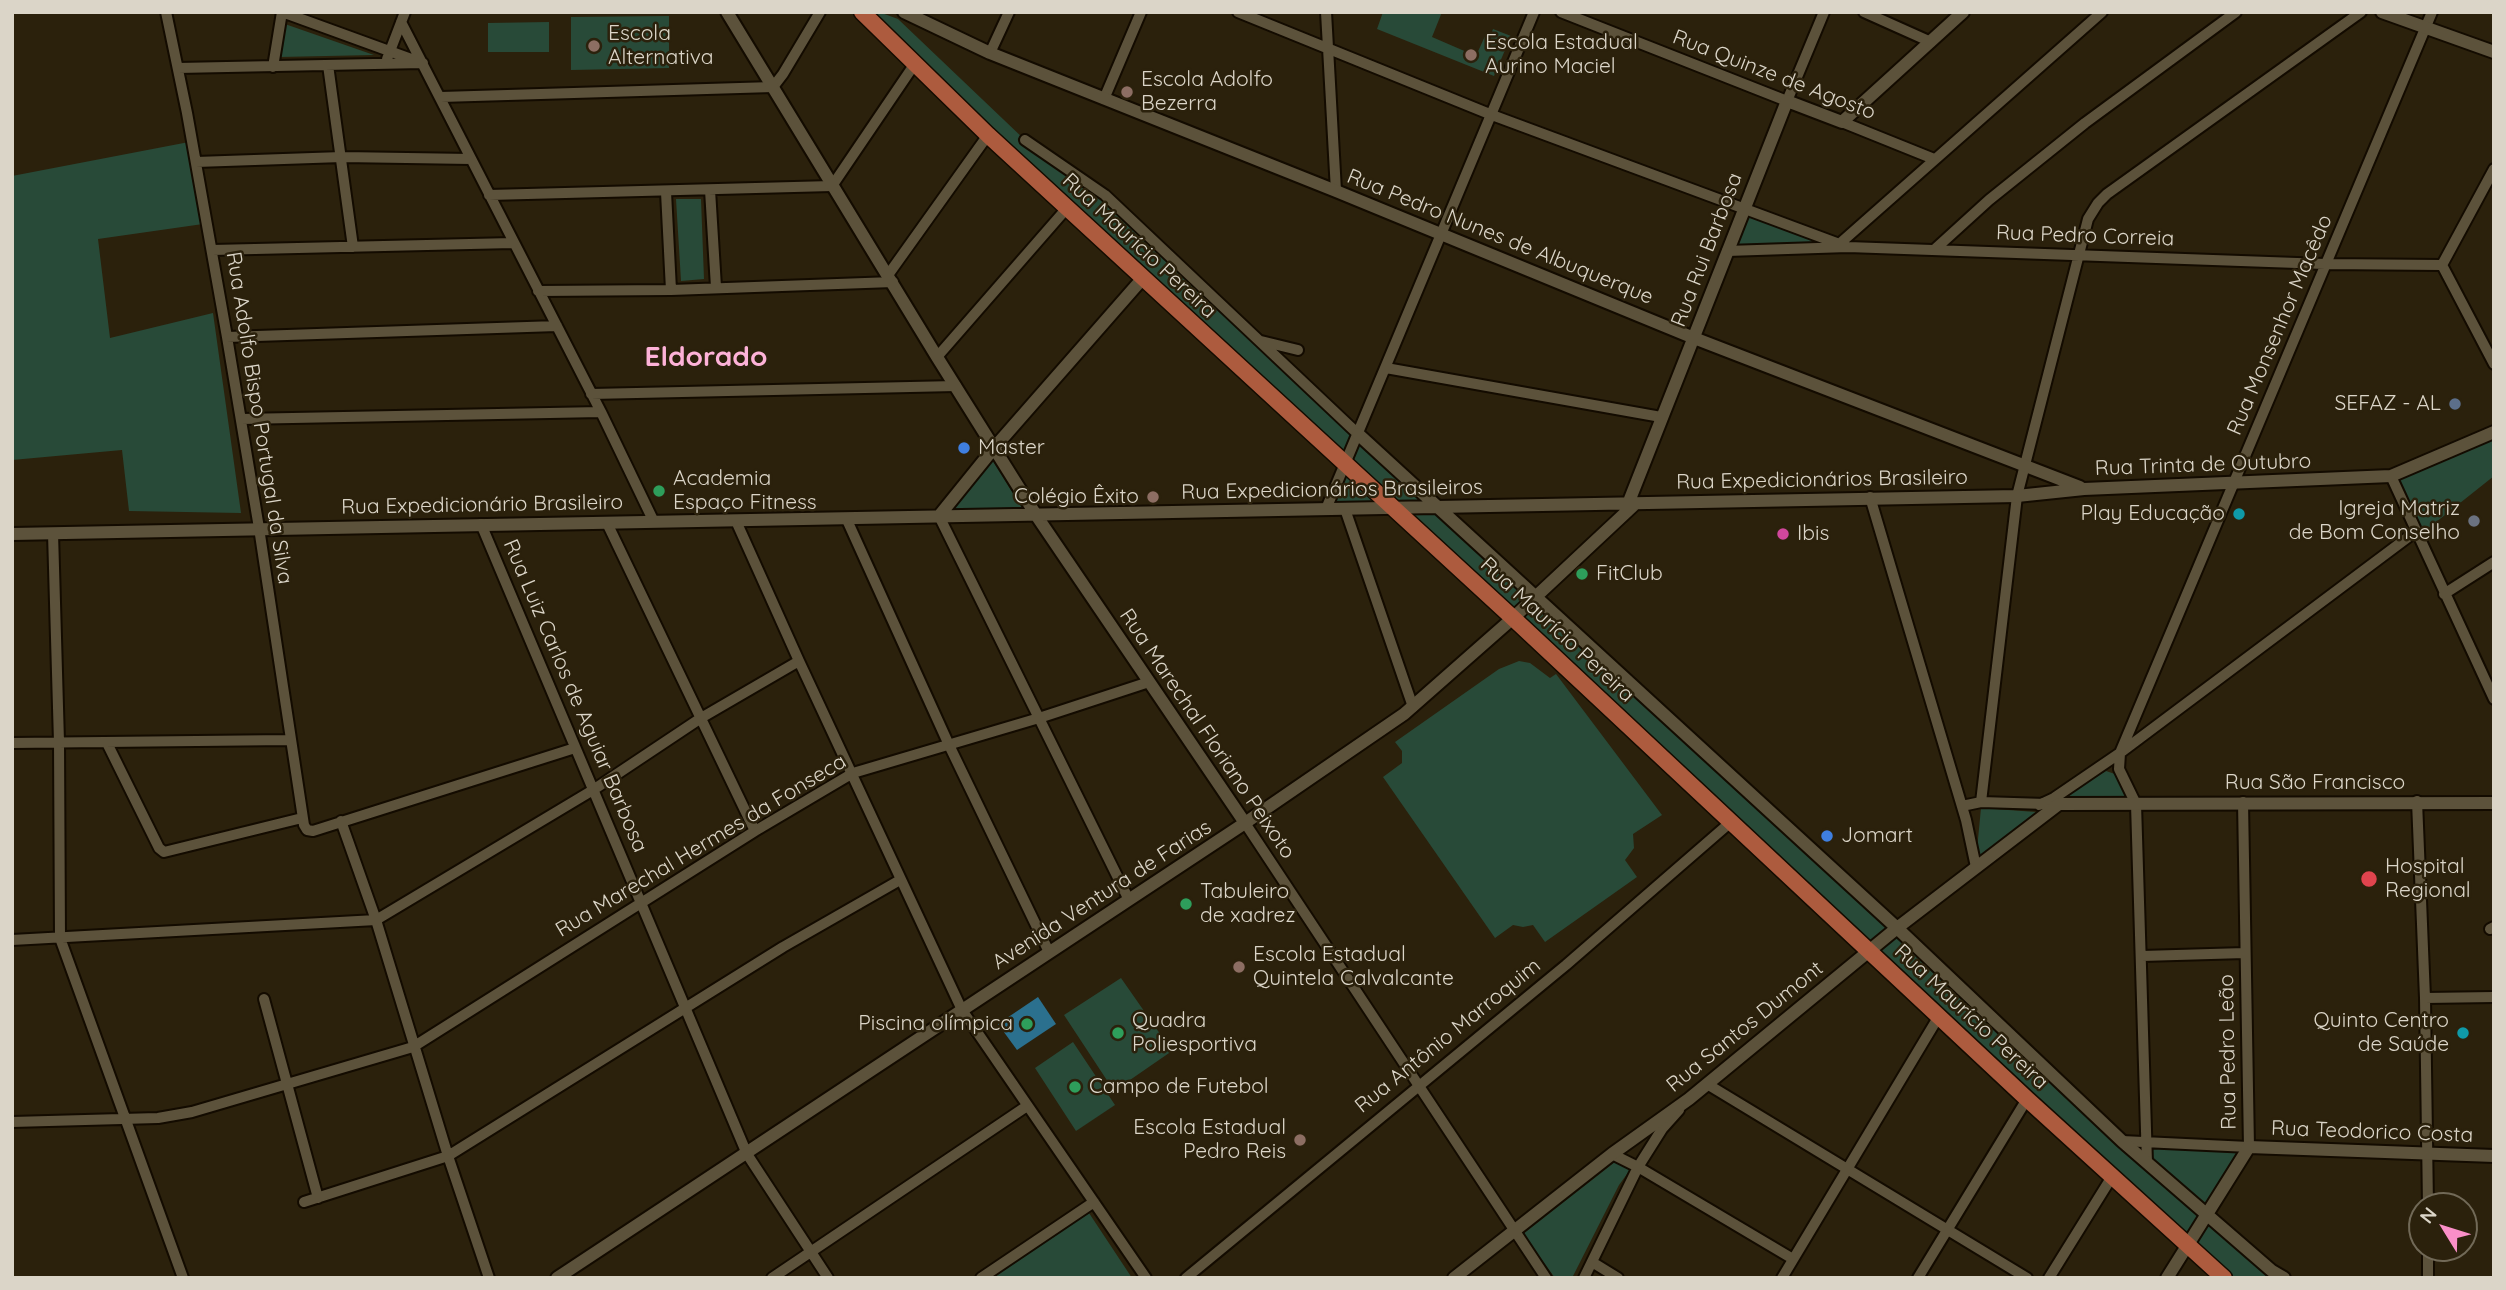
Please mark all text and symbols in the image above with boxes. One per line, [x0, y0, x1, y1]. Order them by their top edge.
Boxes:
place label: Escola Alternativa [608, 21, 714, 71]
street label: Rua Quinze de Agosto [1669, 25, 1879, 125]
place label: Escola Estadual Aurino Maciel [1485, 30, 1638, 80]
marker: Escola Alternativa [586, 38, 602, 54]
marker: Escola Estadual Aurino Maciel [1463, 47, 1479, 63]
place label: Escola Adolfo Bezerra [1141, 67, 1273, 117]
marker: Escola Adolfo Bezerra [1119, 84, 1135, 100]
street label: Rua Pedro Nunes de Albuquerque [1343, 164, 1657, 310]
street label: Rua Maurício Pereira [1057, 168, 1221, 324]
street label: Rua Rui Barbosa [1666, 169, 1748, 331]
street label: Rua Monsenhor Macêdo [2222, 211, 2338, 439]
street label: Rua Pedro Correia [1995, 220, 2175, 252]
street label: Rua Adolfo Bispo Portugal da Silva [220, 250, 298, 586]
district label: Eldorado [645, 341, 767, 375]
place label: SEFAZ - AL [2335, 391, 2441, 417]
marker: SEFAZ - AL [2447, 396, 2463, 412]
place label: Master [978, 435, 1045, 461]
marker: Master [956, 440, 972, 456]
street label: Rua Trinta de Outubro [2094, 449, 2312, 481]
street label: Rua Expedicionários Brasileiro [1676, 465, 1968, 495]
place label: Academia Espaço Fitness [673, 466, 817, 516]
street label: Rua Expedicionários Brasileiros [1181, 475, 1483, 505]
marker: Academia Espaço Fitness [651, 483, 667, 499]
place label: Colégio Êxito [1014, 484, 1139, 510]
marker: Colégio Êxito [1145, 489, 1161, 505]
street label: Rua Expedicionário Brasileiro [341, 490, 623, 520]
place label: Igreja Matriz de Bom Conselho [2289, 496, 2460, 546]
place label: Play Educação [2081, 501, 2225, 527]
marker: Play Educação [2231, 506, 2247, 522]
marker: Igreja Matriz de Bom Conselho [2466, 513, 2482, 529]
place label: Ibis [1797, 521, 1829, 547]
marker: Ibis [1775, 526, 1791, 542]
street label: Rua Luiz Carlos de Aguiar Barbosa [497, 536, 653, 856]
street label: Rua Maurício Pereira [1475, 552, 1639, 708]
place label: FitClub [1596, 561, 1663, 587]
marker: FitClub [1574, 566, 1590, 582]
street label: Rua Marechal Floriano Peixoto [1114, 604, 1300, 864]
street label: Rua Marechal Hermes da Fonseca [551, 749, 851, 943]
street label: Rua São Francisco [2225, 770, 2405, 796]
street label: Avenida Ventura de Farias [988, 815, 1216, 975]
place label: Jomart [1841, 823, 1913, 849]
marker: Jomart [1819, 828, 1835, 844]
place label: Hospital Regional [2385, 854, 2471, 904]
marker: Hospital Regional [2359, 869, 2379, 889]
place label: Tabuleiro de xadrez [1200, 879, 1295, 929]
marker: Tabuleiro de xadrez [1178, 896, 1194, 912]
street label: Rua Maurício Pereira [1889, 939, 2053, 1095]
place label: Escola Estadual Quintela Calvalcante [1253, 942, 1454, 992]
street label: Rua Antônio Marroquim [1350, 953, 1546, 1119]
street label: Rua Santos Dumont [1662, 956, 1828, 1098]
marker: Escola Estadual Quintela Calvalcante [1231, 959, 1247, 975]
street label: Rua Pedro Leão [2214, 974, 2242, 1130]
place label: Quadra Poliesportiva [1132, 1008, 1257, 1058]
place label: Quinto Centro de Saúde [2314, 1008, 2449, 1058]
place label: Piscina olímpica [858, 1011, 1013, 1037]
marker: Piscina olímpica [1019, 1016, 1035, 1032]
marker: Quadra Poliesportiva [1110, 1025, 1126, 1041]
marker: Quinto Centro de Saúde [2455, 1025, 2471, 1041]
place label: Campo de Futebol [1089, 1074, 1269, 1100]
marker: Campo de Futebol [1067, 1079, 1083, 1095]
place label: Escola Estadual Pedro Reis [1133, 1115, 1286, 1165]
street label: Rua Teodorico Costa [2270, 1116, 2474, 1148]
marker: Escola Estadual Pedro Reis [1292, 1132, 1308, 1148]
north arrow [2408, 1192, 2478, 1262]
text: N [2414, 1202, 2442, 1228]

